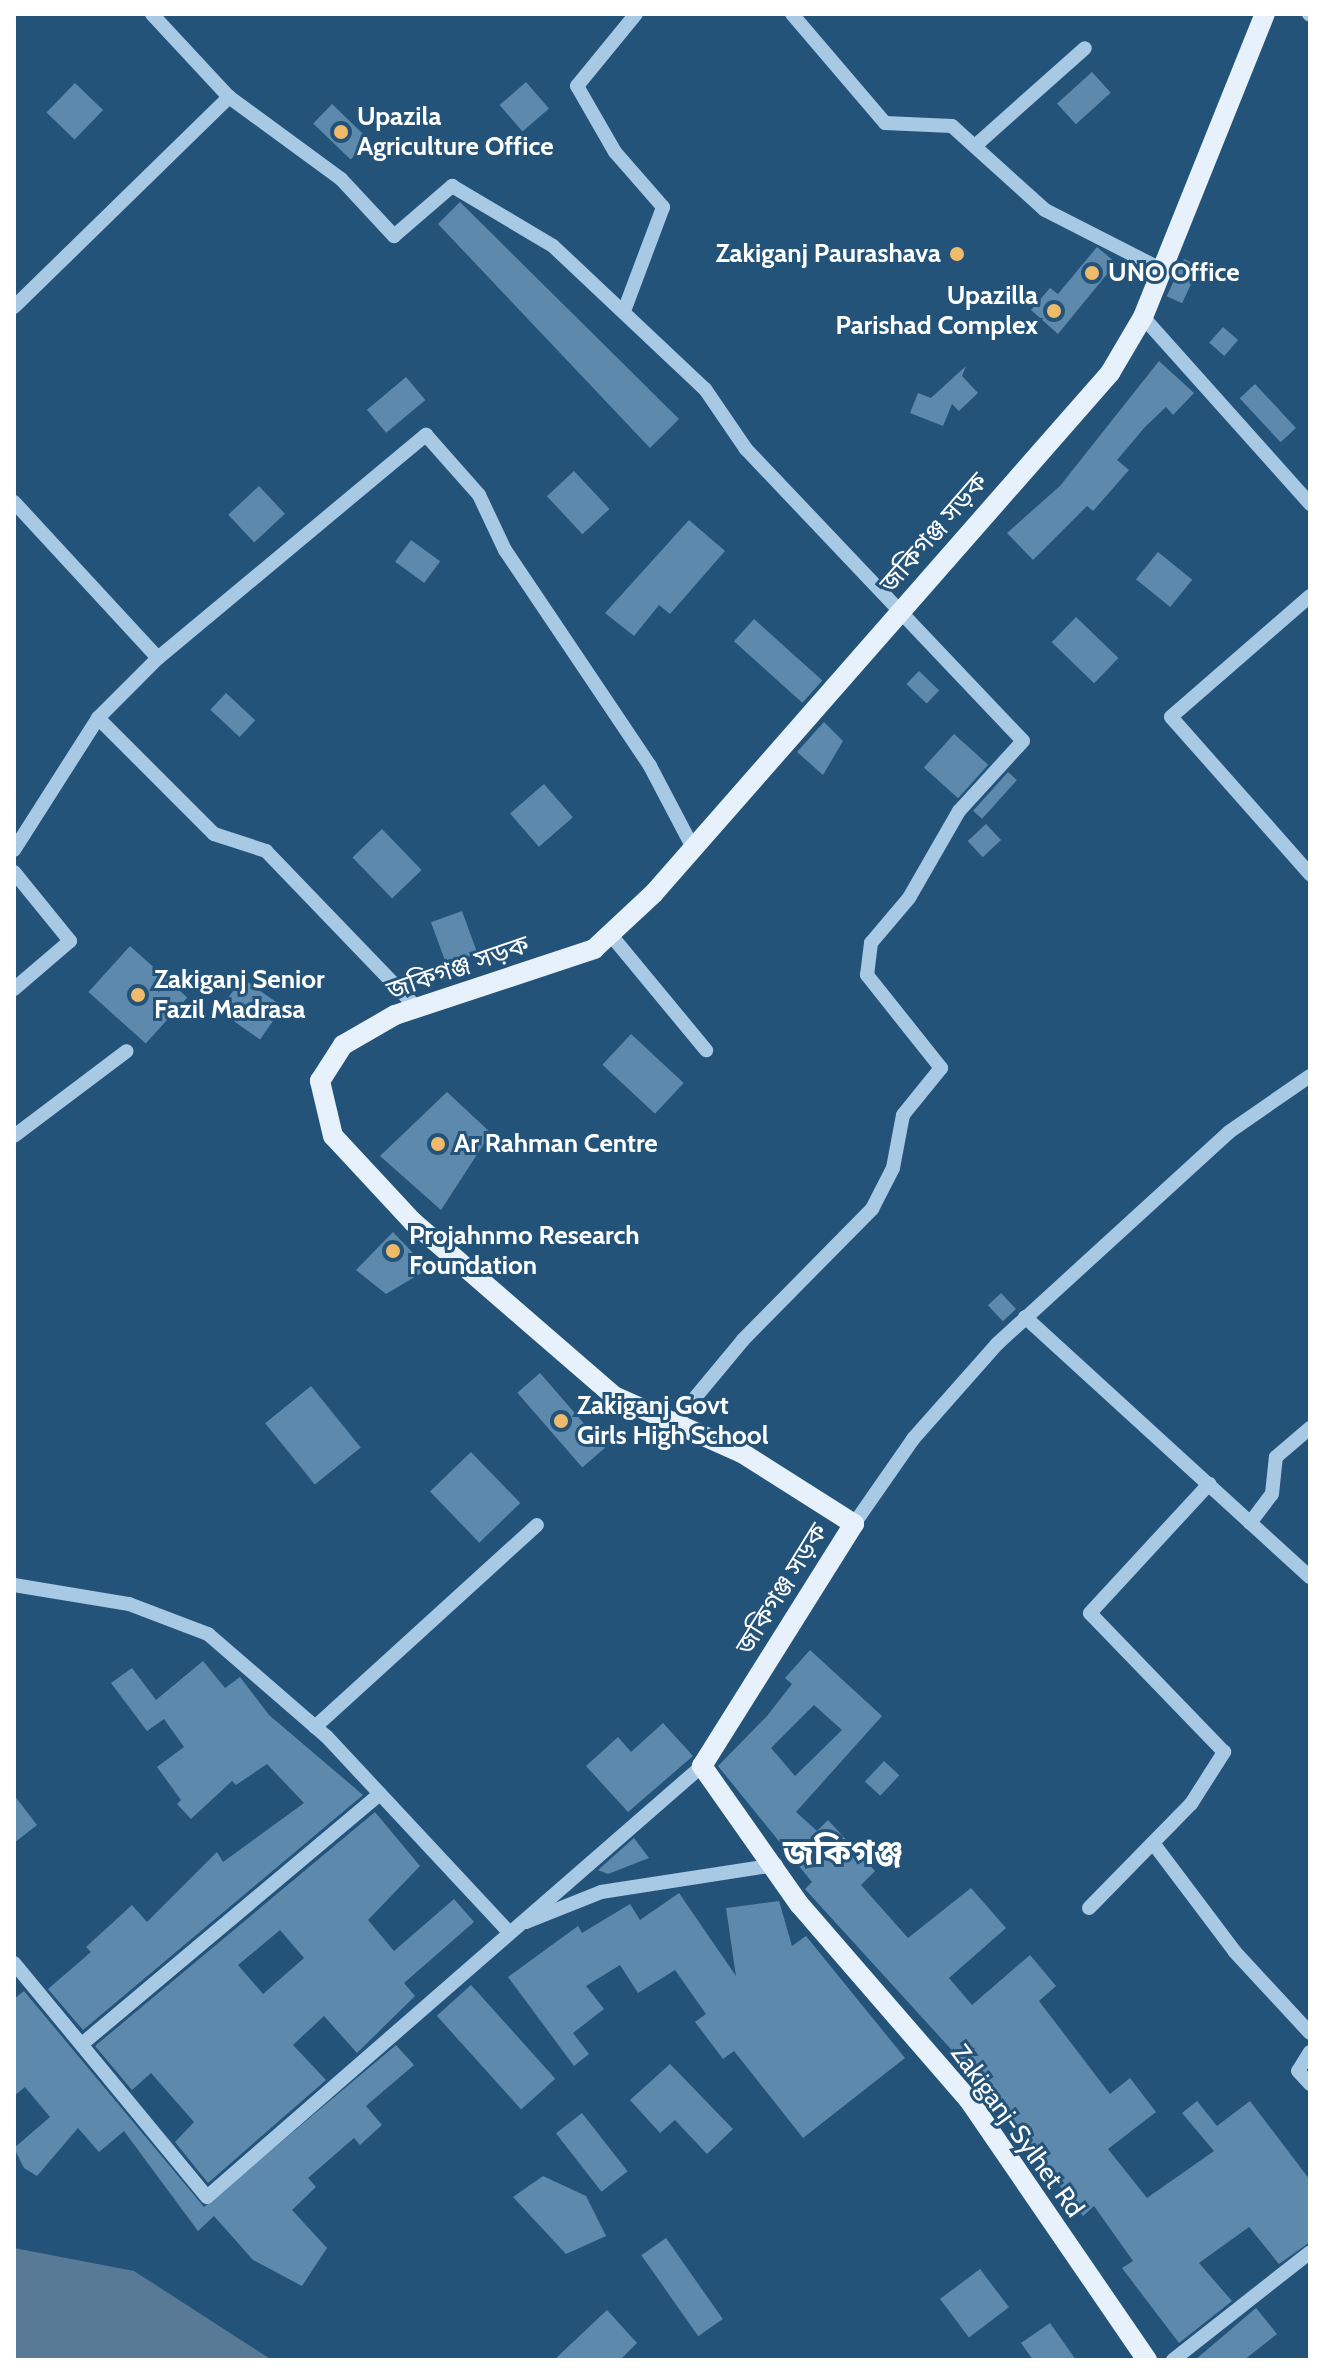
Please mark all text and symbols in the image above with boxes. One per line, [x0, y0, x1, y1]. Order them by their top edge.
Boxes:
place label: Upazila Agriculture Office [357, 101, 554, 162]
marker: Upazila Agriculture Office [332, 123, 350, 141]
place label: Zakiganj Paurashava [716, 238, 941, 270]
marker: Zakiganj Paurashava [948, 245, 966, 263]
place label: UNO Office [1108, 257, 1240, 289]
marker: UNO Office [1083, 264, 1101, 282]
place label: Upazilla Parishad Complex [835, 280, 1038, 342]
marker: Upazilla Parishad Complex [1045, 302, 1063, 320]
street label: জকিগঞ্জ সড়ক [874, 467, 994, 599]
street label: জকিগঞ্জ সড়ক [383, 929, 533, 1007]
place label: Zakiganj Senior Fazil Madrasa [154, 964, 325, 1026]
marker: Zakiganj Senior Fazil Madrasa [129, 986, 147, 1004]
place label: Ar Rahman Centre [454, 1128, 658, 1160]
marker: Ar Rahman Centre [429, 1135, 447, 1153]
place label: Projahnmo Research Foundation [409, 1220, 640, 1282]
marker: Projahnmo Research Foundation [384, 1242, 402, 1260]
place label: Zakiganj Govt Girls High School [577, 1390, 768, 1452]
marker: Zakiganj Govt Girls High School [552, 1412, 570, 1430]
street label: জকিগঞ্জ সড়ক [729, 1518, 835, 1660]
district label: জকিগঞ্জ [783, 1833, 903, 1873]
street label: Zakiganj-Sylhet Rd [944, 2039, 1090, 2223]

